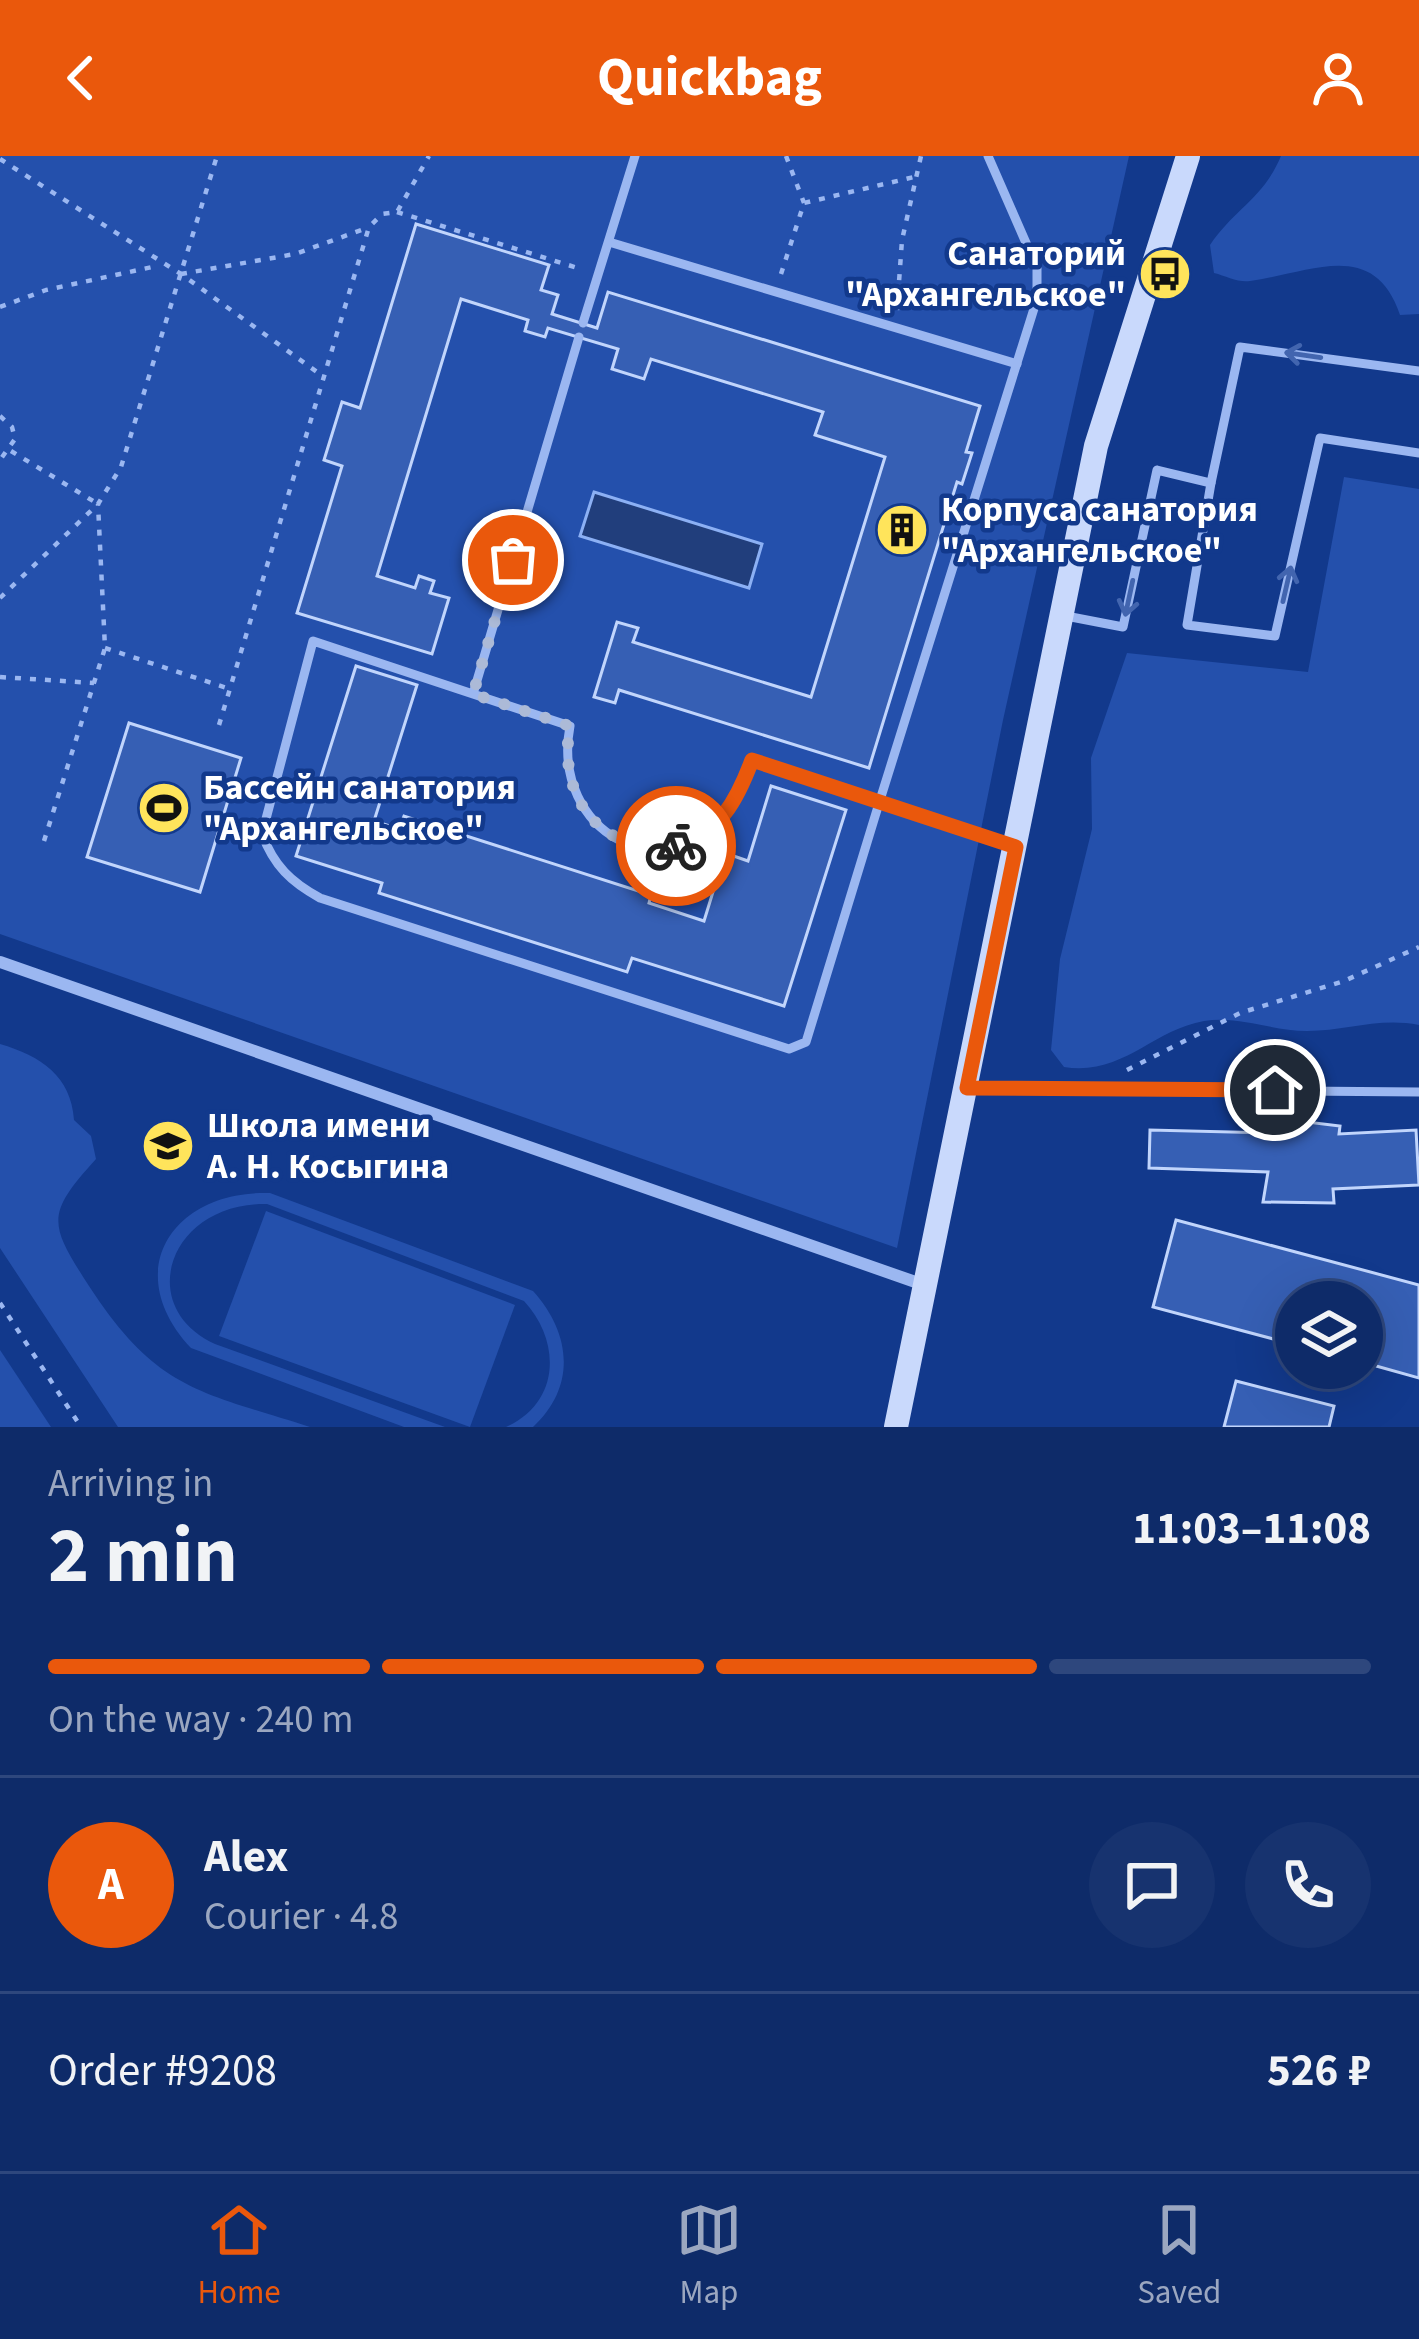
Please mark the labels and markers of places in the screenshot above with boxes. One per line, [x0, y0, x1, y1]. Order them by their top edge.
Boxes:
place label: Санаторий "Архангельское" [845, 228, 1126, 320]
bus stop icon: Санаторий "Архангельское" [1137, 246, 1193, 302]
place label: Корпуса санатория "Архангельское" [941, 484, 1258, 576]
building icon: Корпуса санатория "Архангельское" [874, 502, 930, 558]
pin [462, 509, 564, 611]
place label: Бассейн санатория "Архангельское" [203, 762, 516, 854]
sports icon: Бассейн санатория "Архангельское" [136, 780, 192, 836]
pin [1224, 1039, 1326, 1141]
place label: Школа имени А. Н. Косыгина [206, 1100, 449, 1192]
school or university icon: Школа имени А. Н. Косыгина [140, 1118, 196, 1174]

